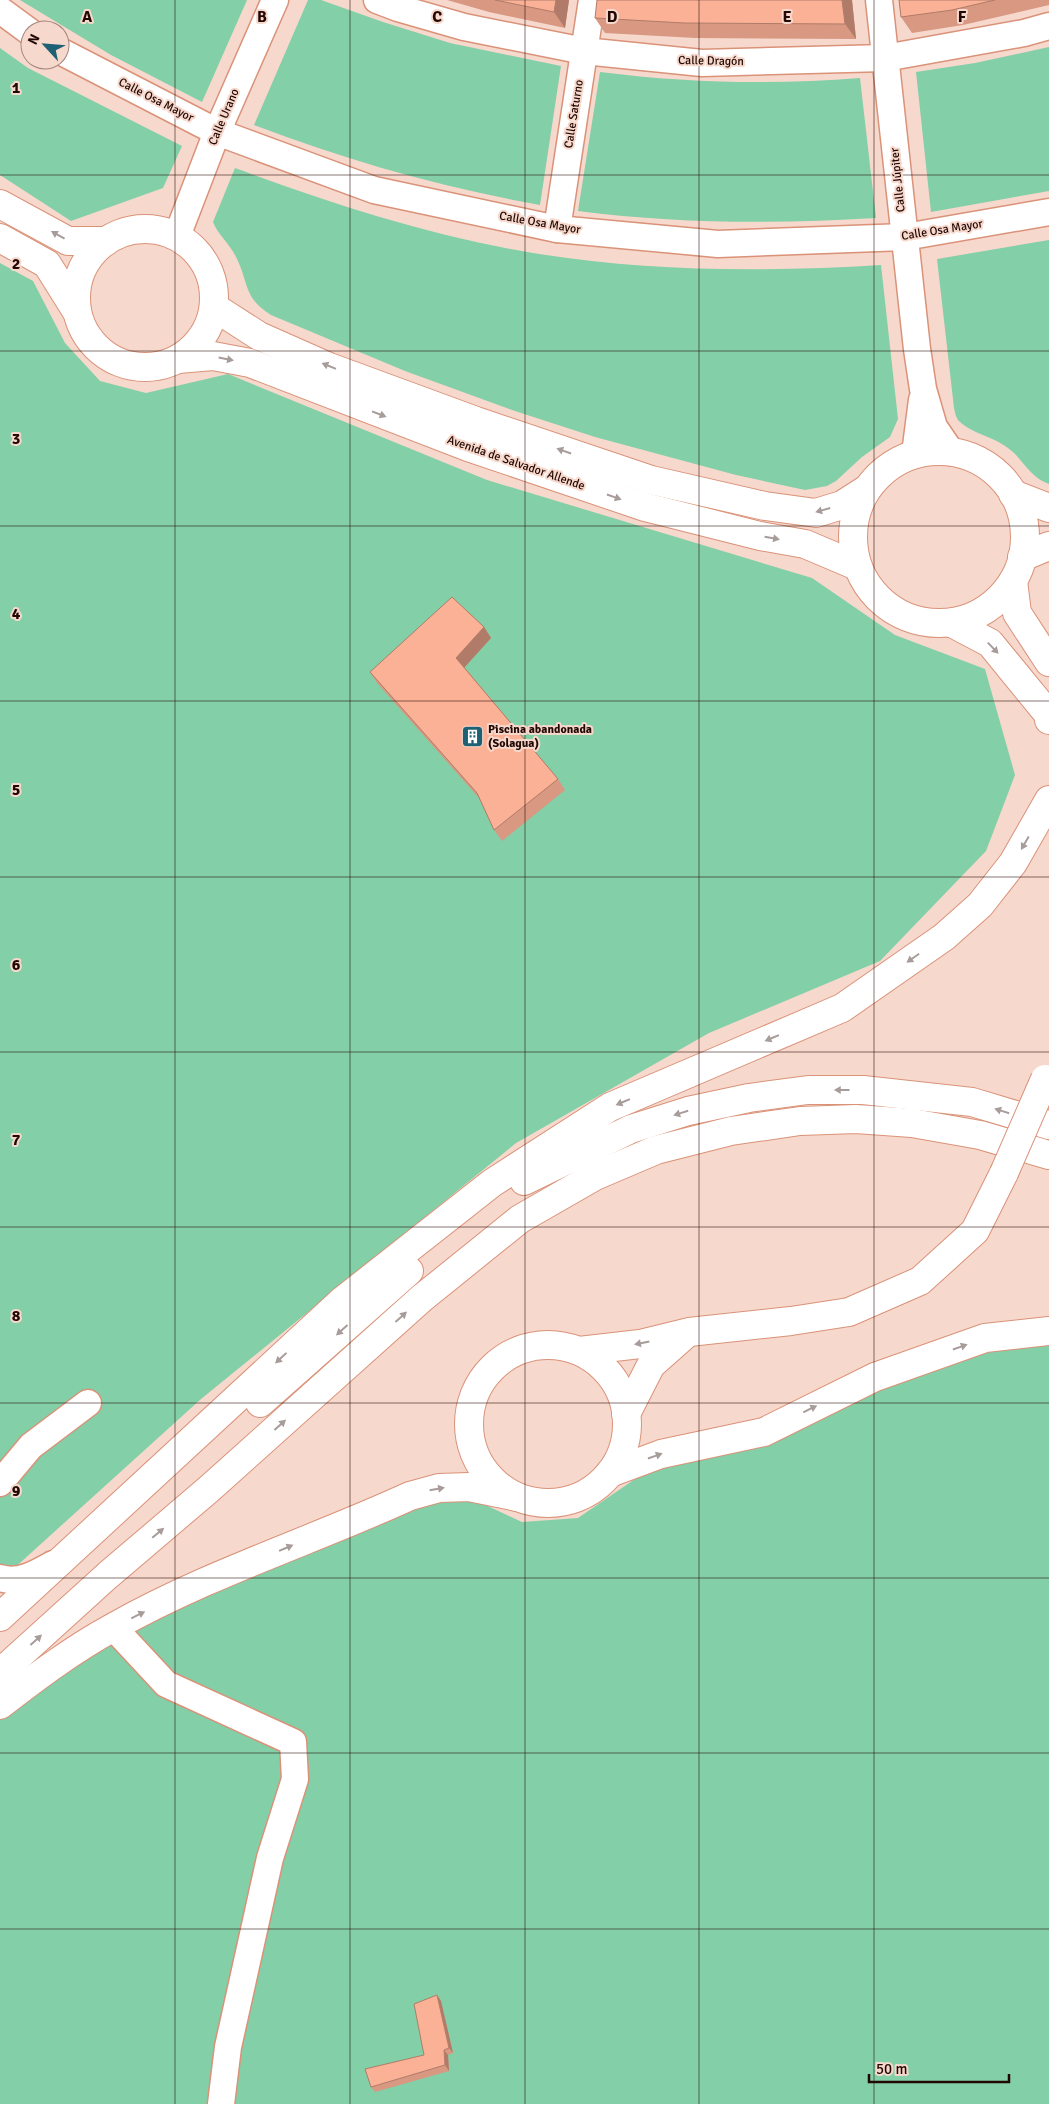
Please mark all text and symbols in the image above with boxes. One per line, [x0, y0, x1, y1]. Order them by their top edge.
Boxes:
text: A [82, 7, 93, 27]
text: B [257, 7, 267, 27]
text: C [432, 7, 442, 27]
text: D [607, 7, 618, 27]
text: E [782, 7, 792, 27]
text: F [958, 7, 967, 27]
north arrow [20, 20, 70, 70]
text: N [24, 31, 44, 48]
street label: Calle Dragón [678, 53, 744, 69]
street label: Calle Osa Mayor [116, 75, 197, 126]
text: 1 [12, 78, 21, 98]
street label: Calle Saturno [561, 79, 587, 149]
street label: Calle Urano [205, 86, 243, 148]
street label: Calle Júpiter [887, 146, 909, 213]
street label: Calle Osa Mayor [498, 208, 582, 238]
street label: Calle Osa Mayor [900, 216, 984, 244]
one-way arrow [52, 231, 65, 240]
text: 2 [12, 254, 20, 274]
one-way arrow [219, 355, 235, 363]
one-way arrow [321, 362, 336, 370]
one-way arrow [372, 410, 387, 418]
text: 3 [12, 429, 20, 449]
street label: Avenida de Salvador Allende [445, 432, 587, 494]
one-way arrow [557, 446, 572, 454]
one-way arrow [607, 494, 622, 501]
one-way arrow [816, 507, 831, 515]
one-way arrow [764, 535, 780, 543]
text: 4 [12, 604, 21, 624]
one-way arrow [987, 642, 999, 654]
place label: Piscina abandonada (Solagua) [488, 722, 592, 751]
building icon: Piscina abandonada (Solagua) [460, 724, 484, 748]
text: 5 [12, 780, 20, 800]
one-way arrow [1020, 836, 1029, 849]
one-way arrow [906, 953, 920, 963]
text: 6 [12, 955, 21, 975]
one-way arrow [765, 1034, 779, 1042]
one-way arrow [833, 1086, 849, 1094]
one-way arrow [616, 1098, 630, 1106]
one-way arrow [995, 1106, 1010, 1114]
one-way arrow [674, 1110, 689, 1117]
text: 7 [12, 1130, 21, 1150]
text: 8 [12, 1306, 21, 1326]
one-way arrow [394, 1311, 407, 1322]
one-way arrow [336, 1324, 348, 1336]
one-way arrow [634, 1339, 649, 1347]
one-way arrow [953, 1343, 968, 1351]
one-way arrow [275, 1352, 287, 1364]
one-way arrow [803, 1405, 817, 1413]
one-way arrow [273, 1420, 286, 1431]
one-way arrow [648, 1452, 663, 1460]
text: 9 [12, 1481, 21, 1501]
one-way arrow [430, 1485, 446, 1493]
one-way arrow [151, 1527, 164, 1538]
one-way arrow [279, 1544, 294, 1552]
one-way arrow [131, 1611, 145, 1619]
one-way arrow [30, 1634, 42, 1646]
scale bar [869, 2052, 1009, 2084]
text: 50 m [876, 2060, 907, 2078]

